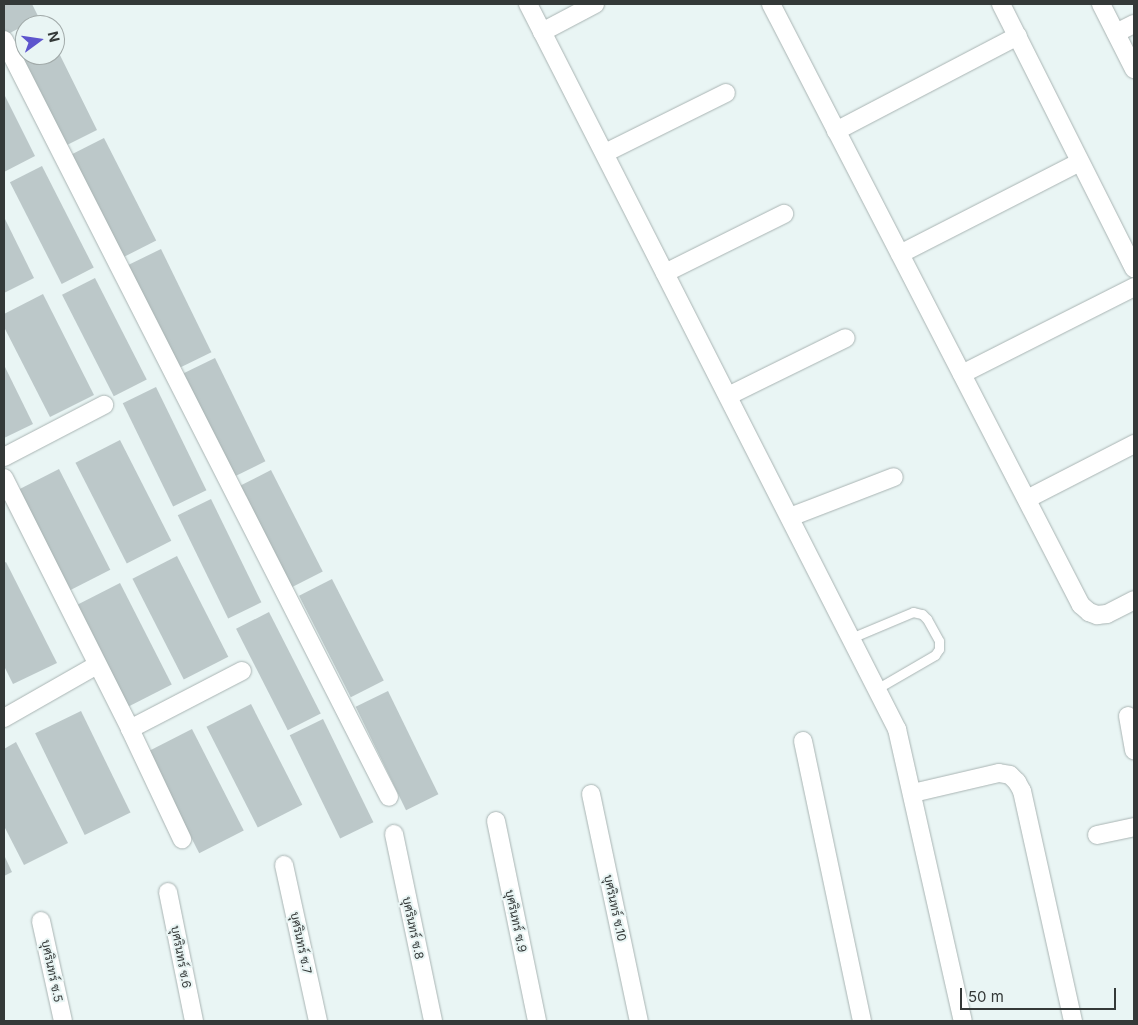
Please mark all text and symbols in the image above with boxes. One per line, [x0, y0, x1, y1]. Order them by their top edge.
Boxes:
north arrow [15, 15, 65, 65]
text: N [45, 29, 64, 44]
street label: บุศรินทร์ ซ.10 [601, 873, 629, 943]
street label: บุศรินทร์ ซ.9 [502, 888, 530, 954]
street label: บุศรินทร์ ซ.8 [399, 895, 427, 961]
street label: บุศรินทร์ ซ.7 [287, 911, 315, 975]
street label: บุศรินทร์ ซ.6 [168, 924, 194, 990]
street label: บุศรินทร์ ซ.5 [38, 938, 66, 1004]
scale bar [963, 978, 1119, 1010]
text: 50 m [968, 987, 1004, 1006]

